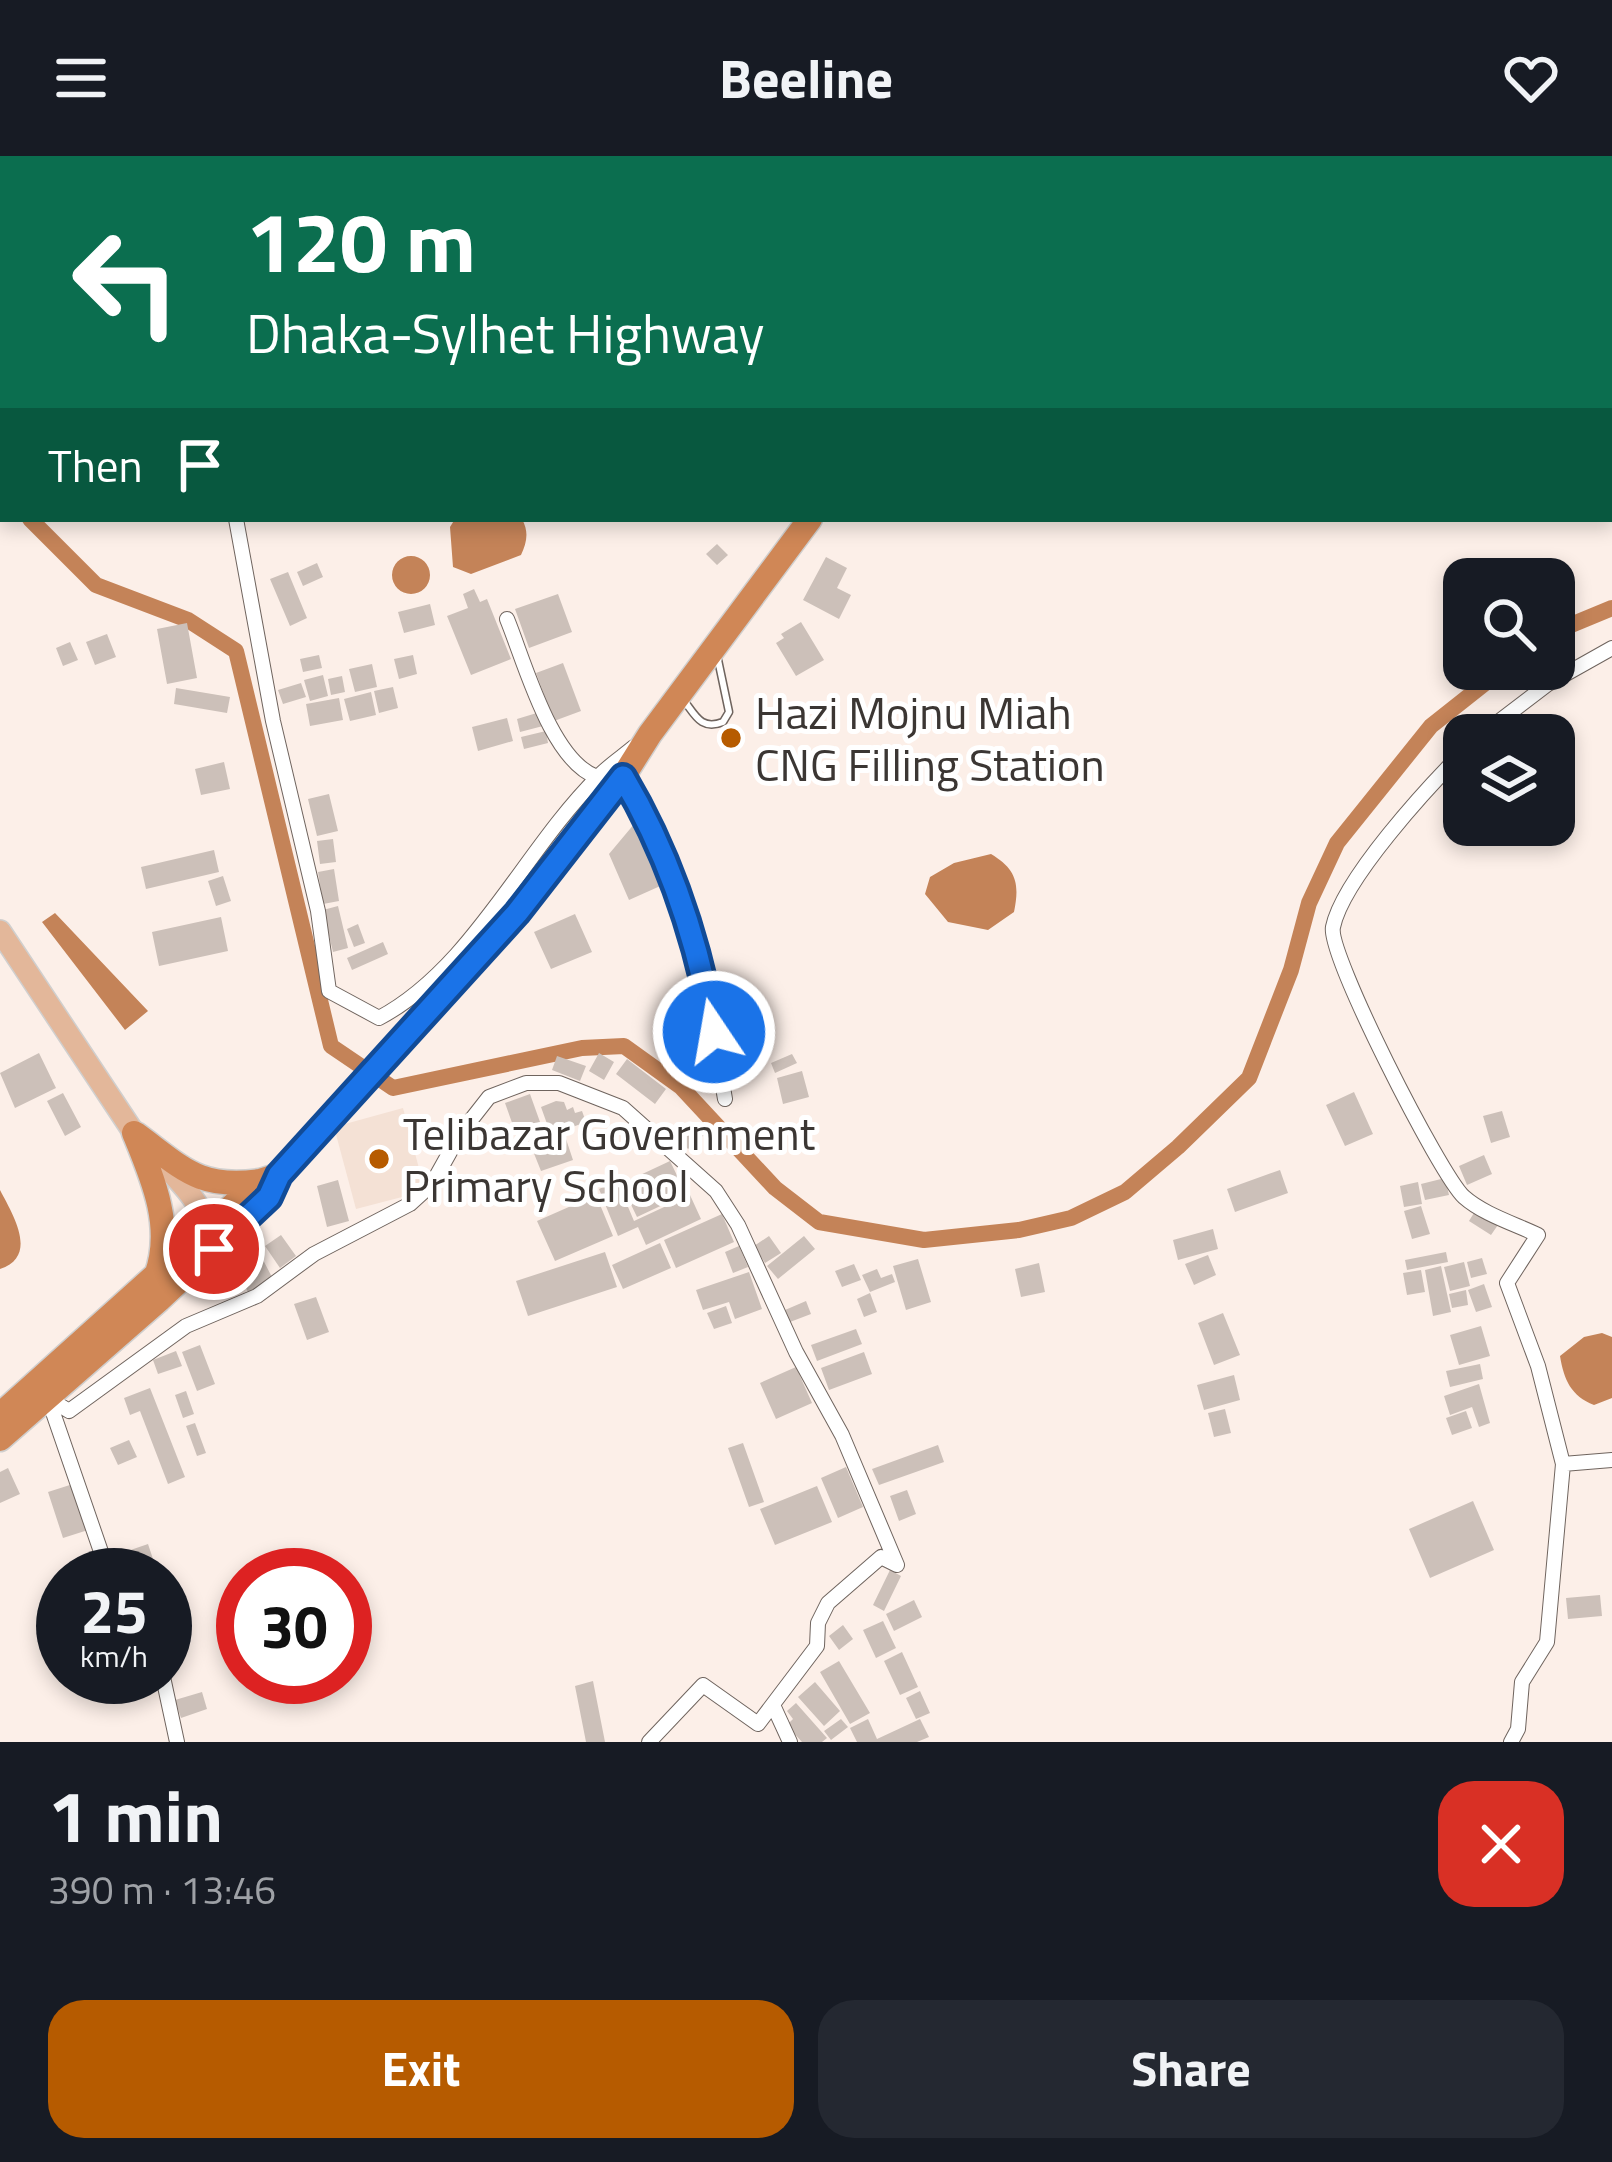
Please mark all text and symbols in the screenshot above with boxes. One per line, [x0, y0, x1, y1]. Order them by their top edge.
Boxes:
text: Beeline [719, 37, 893, 119]
icon: menu [48, 45, 114, 111]
icon: heart [1498, 45, 1564, 111]
text: 120 m [246, 177, 476, 305]
icon: left [48, 204, 204, 360]
text: Dhaka-Sylhet Highway [246, 292, 765, 374]
text: Then [48, 431, 143, 499]
icon: arrive [167, 432, 233, 498]
map controls [1443, 558, 1575, 846]
button: search [1443, 558, 1575, 690]
place label: Hazi Mojnu Miah CNG Filling Station [755, 678, 1105, 798]
button: layers [1443, 714, 1575, 846]
marker: Hazi Mojnu Miah CNG Filling Station [718, 725, 744, 751]
position arrow [651, 969, 777, 1095]
place label: Telibazar Government Primary School [403, 1099, 815, 1219]
marker: Telibazar Government Primary School [366, 1146, 392, 1172]
pin [163, 1198, 265, 1300]
icon: arrive [181, 1216, 247, 1282]
speed limit sign: 30 [216, 1548, 372, 1704]
text: 25 [80, 1565, 148, 1656]
text: km/h [80, 1633, 148, 1679]
text: 1 min [48, 1760, 223, 1870]
button: close [1438, 1781, 1564, 1907]
text: 390 m · 13:46 [48, 1860, 276, 1919]
button: Exit [48, 2000, 794, 2138]
button: Share [818, 2000, 1564, 2138]

